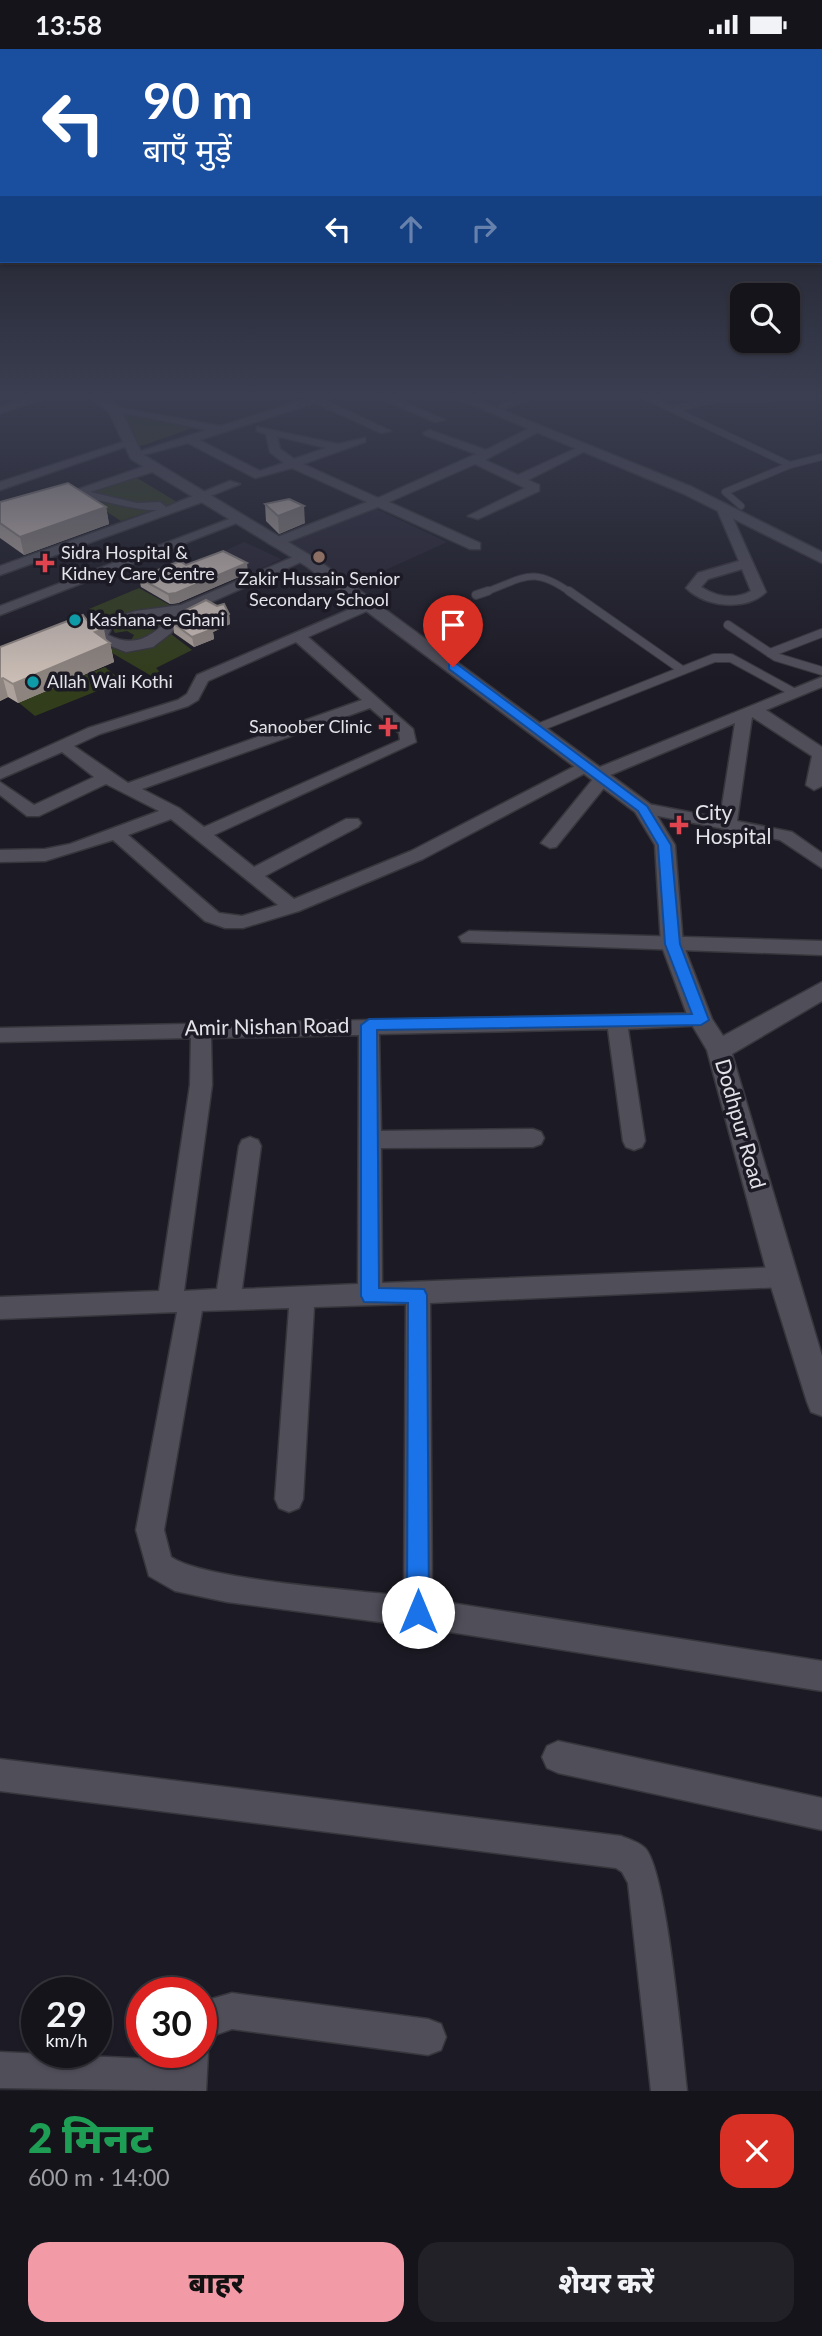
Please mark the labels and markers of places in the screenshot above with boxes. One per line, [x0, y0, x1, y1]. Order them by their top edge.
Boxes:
place label: Sidra Hospital & Kidney Care Centre [61, 541, 215, 584]
marker: Zakir Hussain Senior Secondary School [311, 549, 327, 565]
marker: Sidra Hospital & Kidney Care Centre [35, 553, 55, 573]
place label: Zakir Hussain Senior Secondary School [238, 567, 400, 610]
pin [423, 595, 483, 667]
place label: Kashana-e-Ghani [89, 608, 225, 630]
marker: Kashana-e-Ghani [67, 612, 83, 628]
place label: Allah Wali Kothi [47, 670, 173, 692]
marker: Allah Wali Kothi [25, 674, 41, 690]
place label: Sanoober Clinic [249, 715, 372, 737]
marker: Sanoober Clinic [378, 717, 398, 737]
place label: City Hospital [695, 799, 771, 848]
marker: City Hospital [669, 815, 689, 835]

